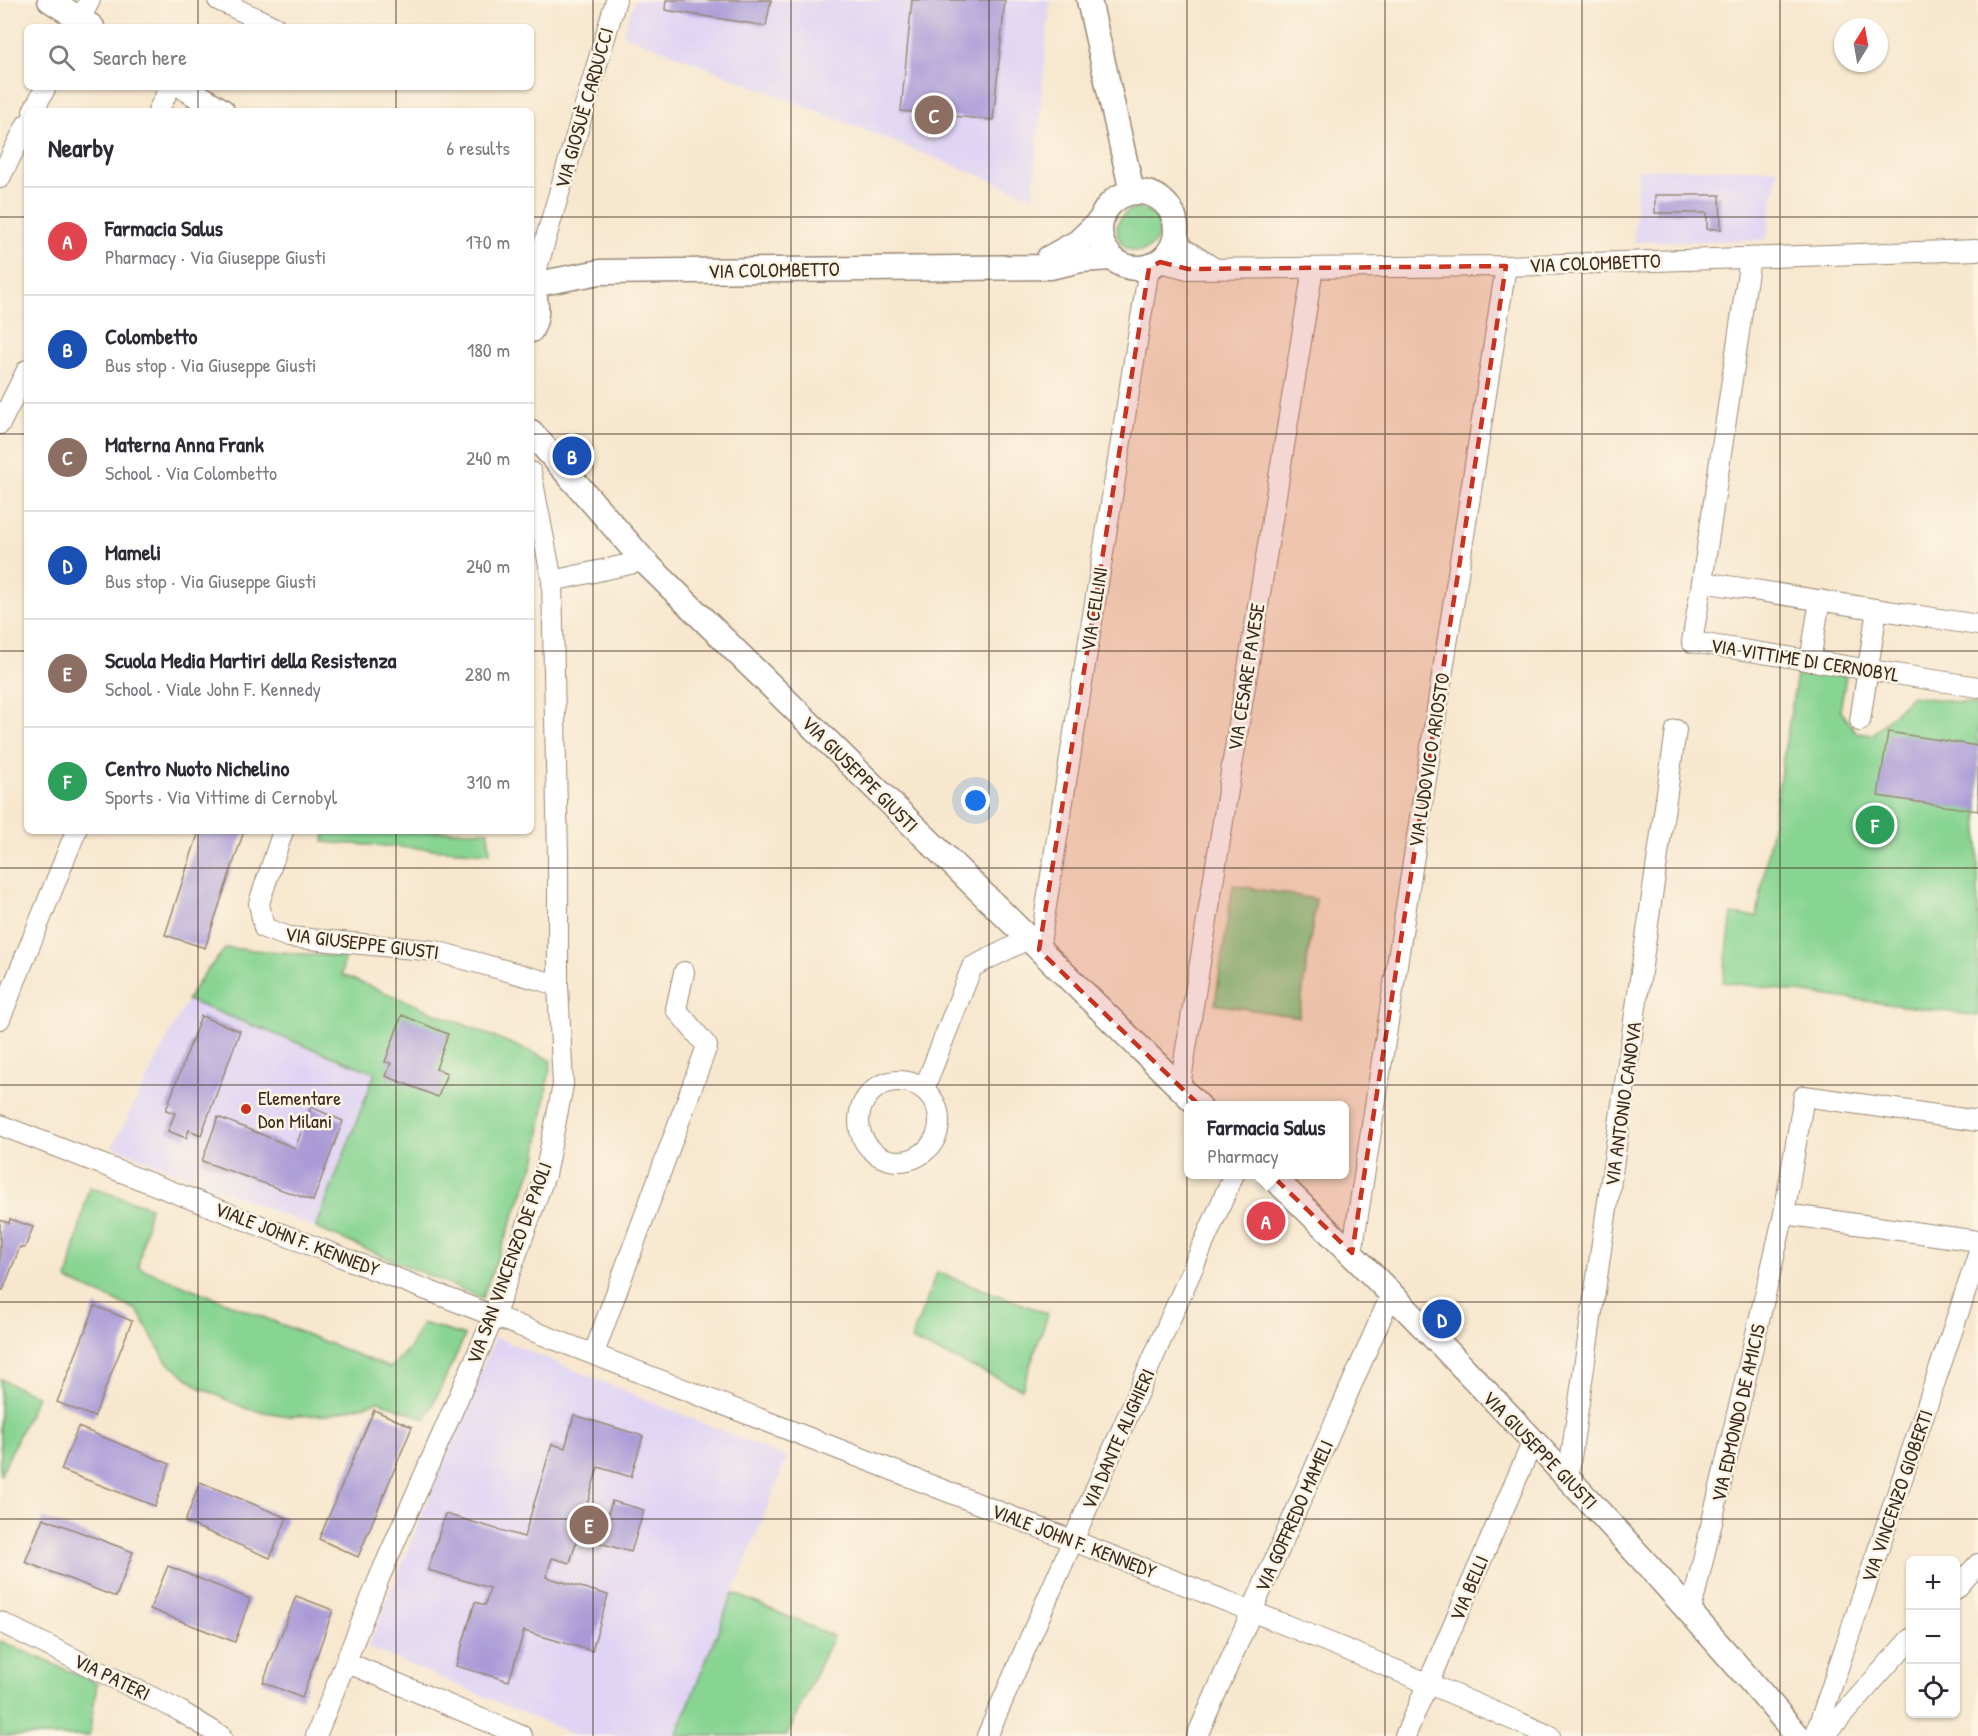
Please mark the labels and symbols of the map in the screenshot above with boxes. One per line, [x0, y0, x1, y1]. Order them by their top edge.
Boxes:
north arrow [1834, 18, 1888, 72]
street label: VIA GIOSUÈ CARDUCCI [548, 24, 619, 191]
pin: C [914, 92, 954, 138]
street label: VIA COLOMBETTO [1529, 247, 1661, 278]
street label: VIA COLOMBETTO [708, 255, 840, 284]
pin: B [552, 434, 592, 478]
street label: VIA CELLINI [1074, 565, 1113, 653]
street label: VIA CESARE PAVESE [1221, 601, 1271, 753]
street label: VIA VITTIME DI CERNOBYL [1709, 631, 1901, 688]
street label: VIA LUDOVICO ARIOSTO [1401, 671, 1456, 849]
street label: VIA GIUSEPPE GIUSTI [796, 709, 925, 838]
your location [961, 786, 990, 815]
pin: F [1856, 802, 1894, 848]
street label: VIA GIUSEPPE GIUSTI [284, 920, 441, 965]
street label: VIA ANTONIO CANOVA [1598, 1020, 1647, 1188]
place label: Elementare Don Milani [258, 1084, 341, 1134]
marker: Elementare Don Milani [239, 1102, 253, 1116]
street label: VIA SAN VINCENZO DE PAOLI [459, 1158, 558, 1368]
street label: VIALE JOHN F. KENNEDY [211, 1195, 383, 1282]
pin: A [1246, 1198, 1286, 1244]
pin: D [1422, 1296, 1462, 1342]
street label: VIA EDMONDO DE AMICIS [1704, 1321, 1771, 1504]
street label: VIA DANTE ALIGHIERI [1074, 1364, 1161, 1513]
street label: VIA GIUSEPPE GIUSTI [1477, 1385, 1604, 1515]
street label: VIA VINCENZO GIOBERTI [1854, 1406, 1939, 1586]
street label: VIA GOFFREDO MAMELI [1248, 1436, 1339, 1596]
street label: VIALE JOHN F. KENNEDY [988, 1497, 1160, 1584]
pin: E [570, 1502, 608, 1547]
street label: VIA BELLI [1443, 1551, 1494, 1625]
street label: VIA PATERI [70, 1647, 155, 1707]

